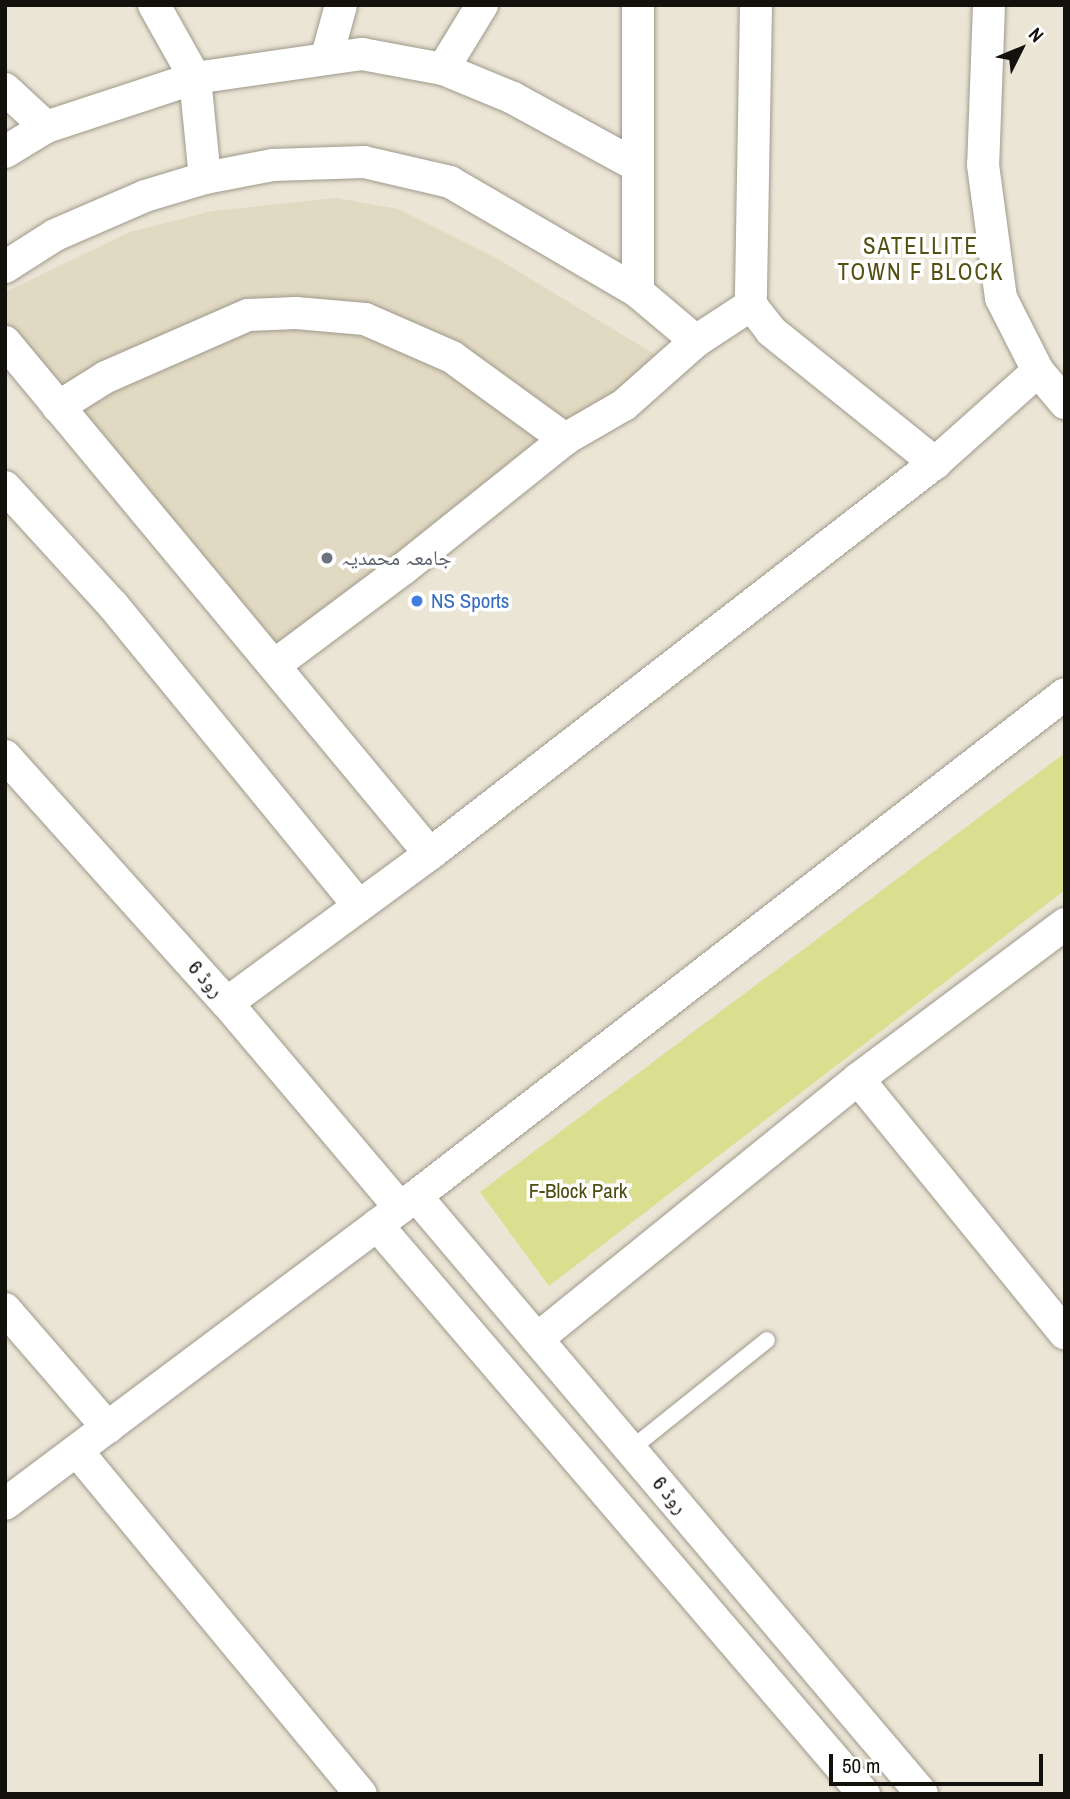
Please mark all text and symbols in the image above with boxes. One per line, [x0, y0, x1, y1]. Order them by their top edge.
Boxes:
north arrow [986, 14, 1056, 84]
text: N [1023, 22, 1050, 48]
district label: SATELLITE TOWN F BLOCK [839, 232, 1003, 286]
place label: جامعہ محمدیہ [341, 545, 452, 571]
marker: جامعہ محمدیہ [319, 550, 335, 566]
place label: NS Sports [431, 588, 509, 614]
marker: NS Sports [409, 593, 425, 609]
street label: روڈ 6 [183, 955, 229, 1003]
park label: F-Block Park [529, 1178, 627, 1204]
street label: روڈ 6 [647, 1471, 693, 1519]
scale bar [832, 1740, 1046, 1784]
text: 50 m [842, 1751, 880, 1780]

